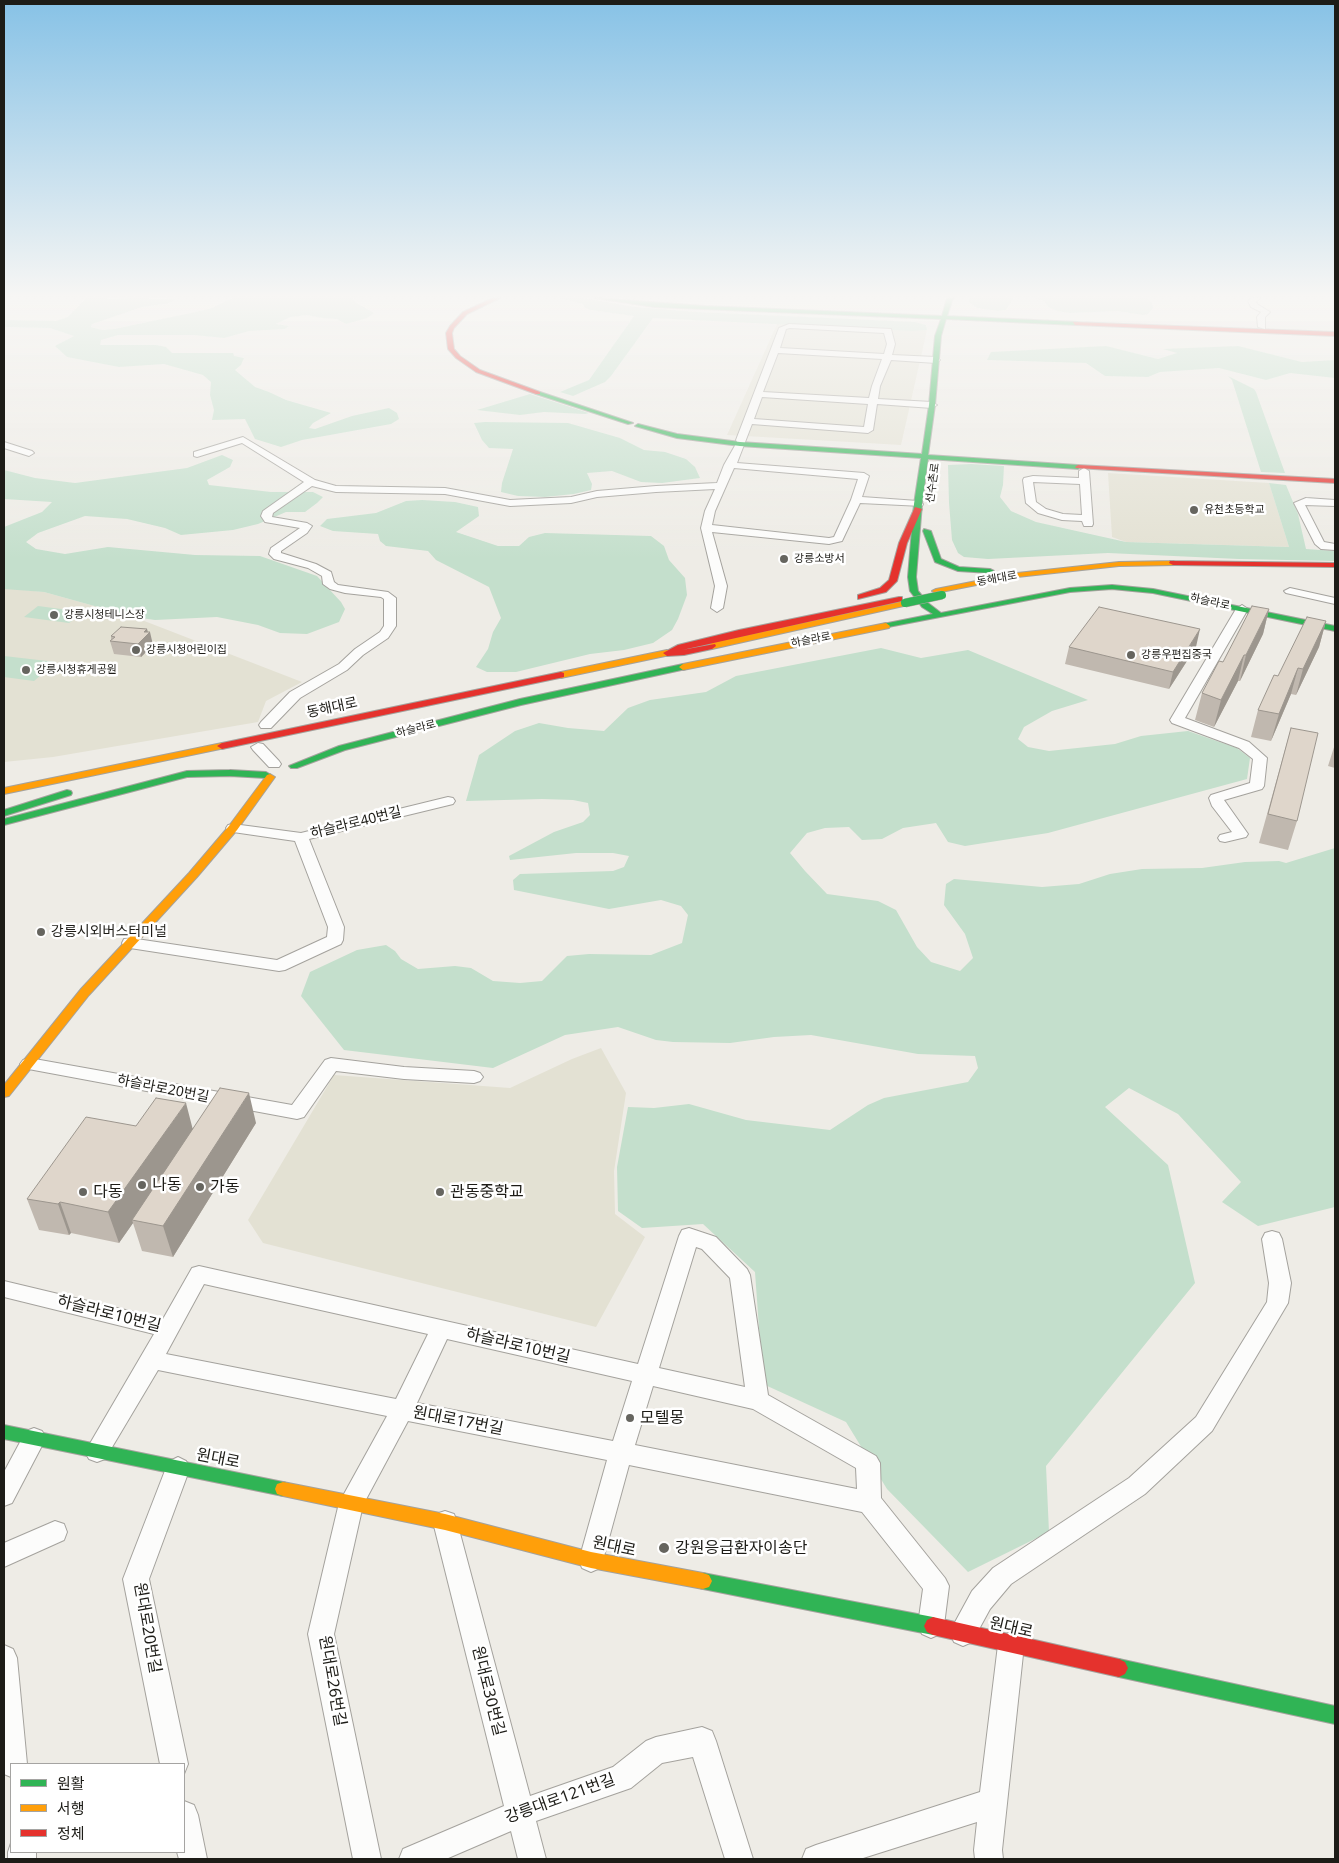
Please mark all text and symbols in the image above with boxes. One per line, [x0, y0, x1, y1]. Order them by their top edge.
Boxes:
street label: 선수촌로 [924, 462, 942, 504]
place label: 유천초등학교 [1204, 503, 1265, 517]
marker: 유천초등학교 [1188, 504, 1200, 516]
place label: 강릉소방서 [794, 552, 845, 566]
marker: 강릉소방서 [778, 553, 790, 565]
street label: 동해대로 [976, 569, 1018, 589]
street label: 하슬라로 [1189, 591, 1231, 613]
place label: 강릉시청테니스장 [64, 608, 145, 622]
marker: 강릉시청테니스장 [48, 609, 60, 621]
street label: 하슬라로 [790, 630, 832, 650]
place label: 강릉시청어린이집 [146, 643, 227, 657]
marker: 강릉시청어린이집 [130, 644, 142, 656]
place label: 강릉우편집중국 [1141, 648, 1212, 662]
marker: 강릉우편집중국 [1125, 649, 1137, 661]
place label: 강릉시청휴게공원 [36, 663, 117, 677]
marker: 강릉시청휴게공원 [20, 664, 32, 676]
street label: 동해대로 [305, 694, 359, 722]
street label: 하슬라로 [395, 718, 437, 740]
street label: 하슬라로40번길 [309, 804, 403, 842]
place label: 강릉시외버스터미널 [51, 924, 167, 940]
marker: 강릉시외버스터미널 [35, 926, 47, 938]
street label: 하슬라로20번길 [116, 1072, 210, 1106]
place label: 나동 [152, 1175, 181, 1195]
place label: 가동 [210, 1177, 239, 1197]
marker: 나동 [136, 1179, 148, 1191]
marker: 가동 [194, 1181, 206, 1193]
place label: 다동 [93, 1182, 122, 1202]
place label: 관동중학교 [450, 1182, 524, 1202]
marker: 다동 [77, 1186, 89, 1198]
marker: 관동중학교 [434, 1186, 446, 1198]
street label: 하슬라로10번길 [55, 1292, 163, 1336]
street label: 하슬라로10번길 [464, 1325, 572, 1367]
street label: 원대로17번길 [411, 1403, 505, 1439]
place label: 모텔몽 [640, 1408, 684, 1428]
marker: 모텔몽 [624, 1412, 636, 1424]
street label: 원대로 [194, 1445, 242, 1473]
street label: 원대로 [590, 1533, 638, 1561]
place label: 강원응급환자이송단 [675, 1538, 807, 1558]
marker: 강원응급환자이송단 [657, 1541, 671, 1555]
street label: 원대로20번길 [130, 1581, 164, 1675]
street label: 원대로 [987, 1614, 1035, 1642]
street label: 원대로26번길 [315, 1634, 349, 1728]
street label: 원대로30번길 [468, 1644, 508, 1738]
legend [10, 1763, 185, 1853]
street label: 강릉대로121번길 [502, 1770, 618, 1828]
text: 원활 [57, 1773, 85, 1793]
text: 서행 [57, 1798, 85, 1818]
text: 정체 [57, 1823, 85, 1843]

